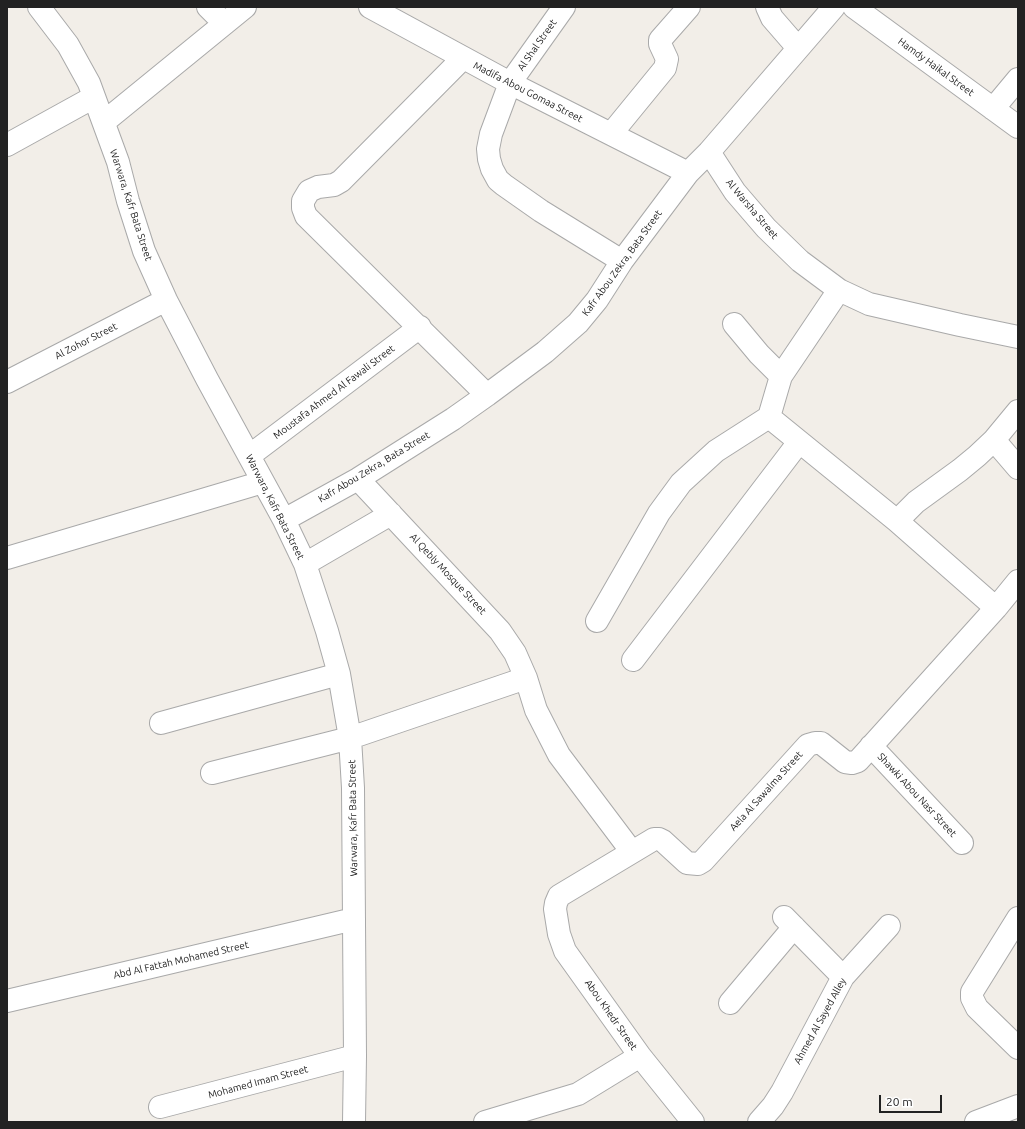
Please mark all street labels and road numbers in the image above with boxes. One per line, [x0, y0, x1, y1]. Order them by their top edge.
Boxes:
street label: Al Shal Street [515, 17, 559, 73]
street label: Hamdy Haikal Street [896, 35, 976, 99]
street label: Madifa Abou Gomaa Street [471, 59, 585, 125]
street label: Warwara, Kafr Bata Street [107, 148, 155, 262]
street label: Al Warsha Street [723, 176, 781, 242]
street label: Kafr Abou Zekra, Bata Street [580, 208, 664, 318]
street label: Al Zohor Street [53, 320, 119, 362]
street label: Moustafa Ahmed Al Fawali Street [271, 342, 397, 442]
street label: Kafr Abou Zekra, Bata Street [316, 429, 432, 505]
street label: Warwara, Kafr Bata Street [243, 452, 307, 562]
street label: Al Qebly Mosque Street [407, 531, 489, 617]
street label: Aela Al Sawalma Street [727, 749, 805, 833]
street label: Shawki Abou Nasr Street [875, 751, 959, 839]
street label: Warwara, Kafr Bata Street [346, 760, 360, 876]
street label: Abd Al Fattah Mohamed Street [112, 939, 250, 981]
street label: Ahmed Al Sayed Alley [791, 976, 849, 1066]
street label: Abou Khedr Street [582, 977, 640, 1053]
street label: Mohamed Imam Street [207, 1063, 309, 1101]

